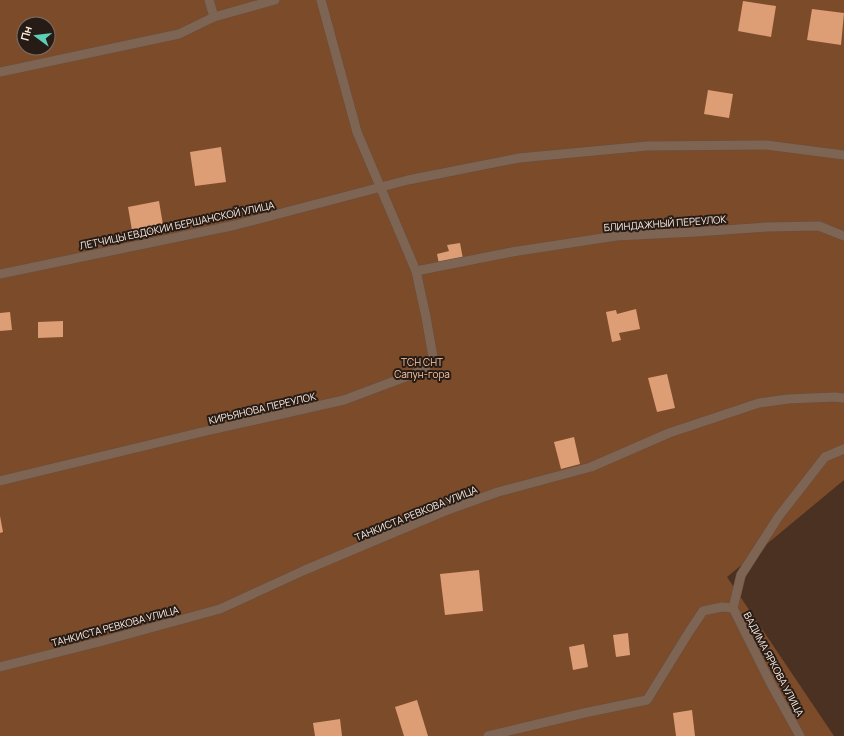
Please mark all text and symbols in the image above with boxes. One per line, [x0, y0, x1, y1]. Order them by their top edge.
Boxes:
north arrow [16, 16, 56, 56]
text: Пн [17, 24, 35, 42]
street label: ЛЕТЧИЦЫ ЕВДОКИИ БЕРШАНСКОЙ УЛИЦА [78, 197, 276, 253]
street label: БЛИНДАЖНЫЙ ПЕРЕУЛОК [603, 212, 727, 234]
park label: ТСН СНТ Сапун-гора [394, 355, 450, 381]
street label: КИРЬЯНОВА ПЕРЕУЛОК [207, 389, 317, 427]
street label: ТАНКИСТА РЕВКОВА УЛИЦА [353, 482, 480, 544]
street label: ТАНКИСТА РЕВКОВА УЛИЦА [50, 602, 181, 650]
street label: ВАДИМА ЯРКОВА УЛИЦА [741, 609, 808, 719]

